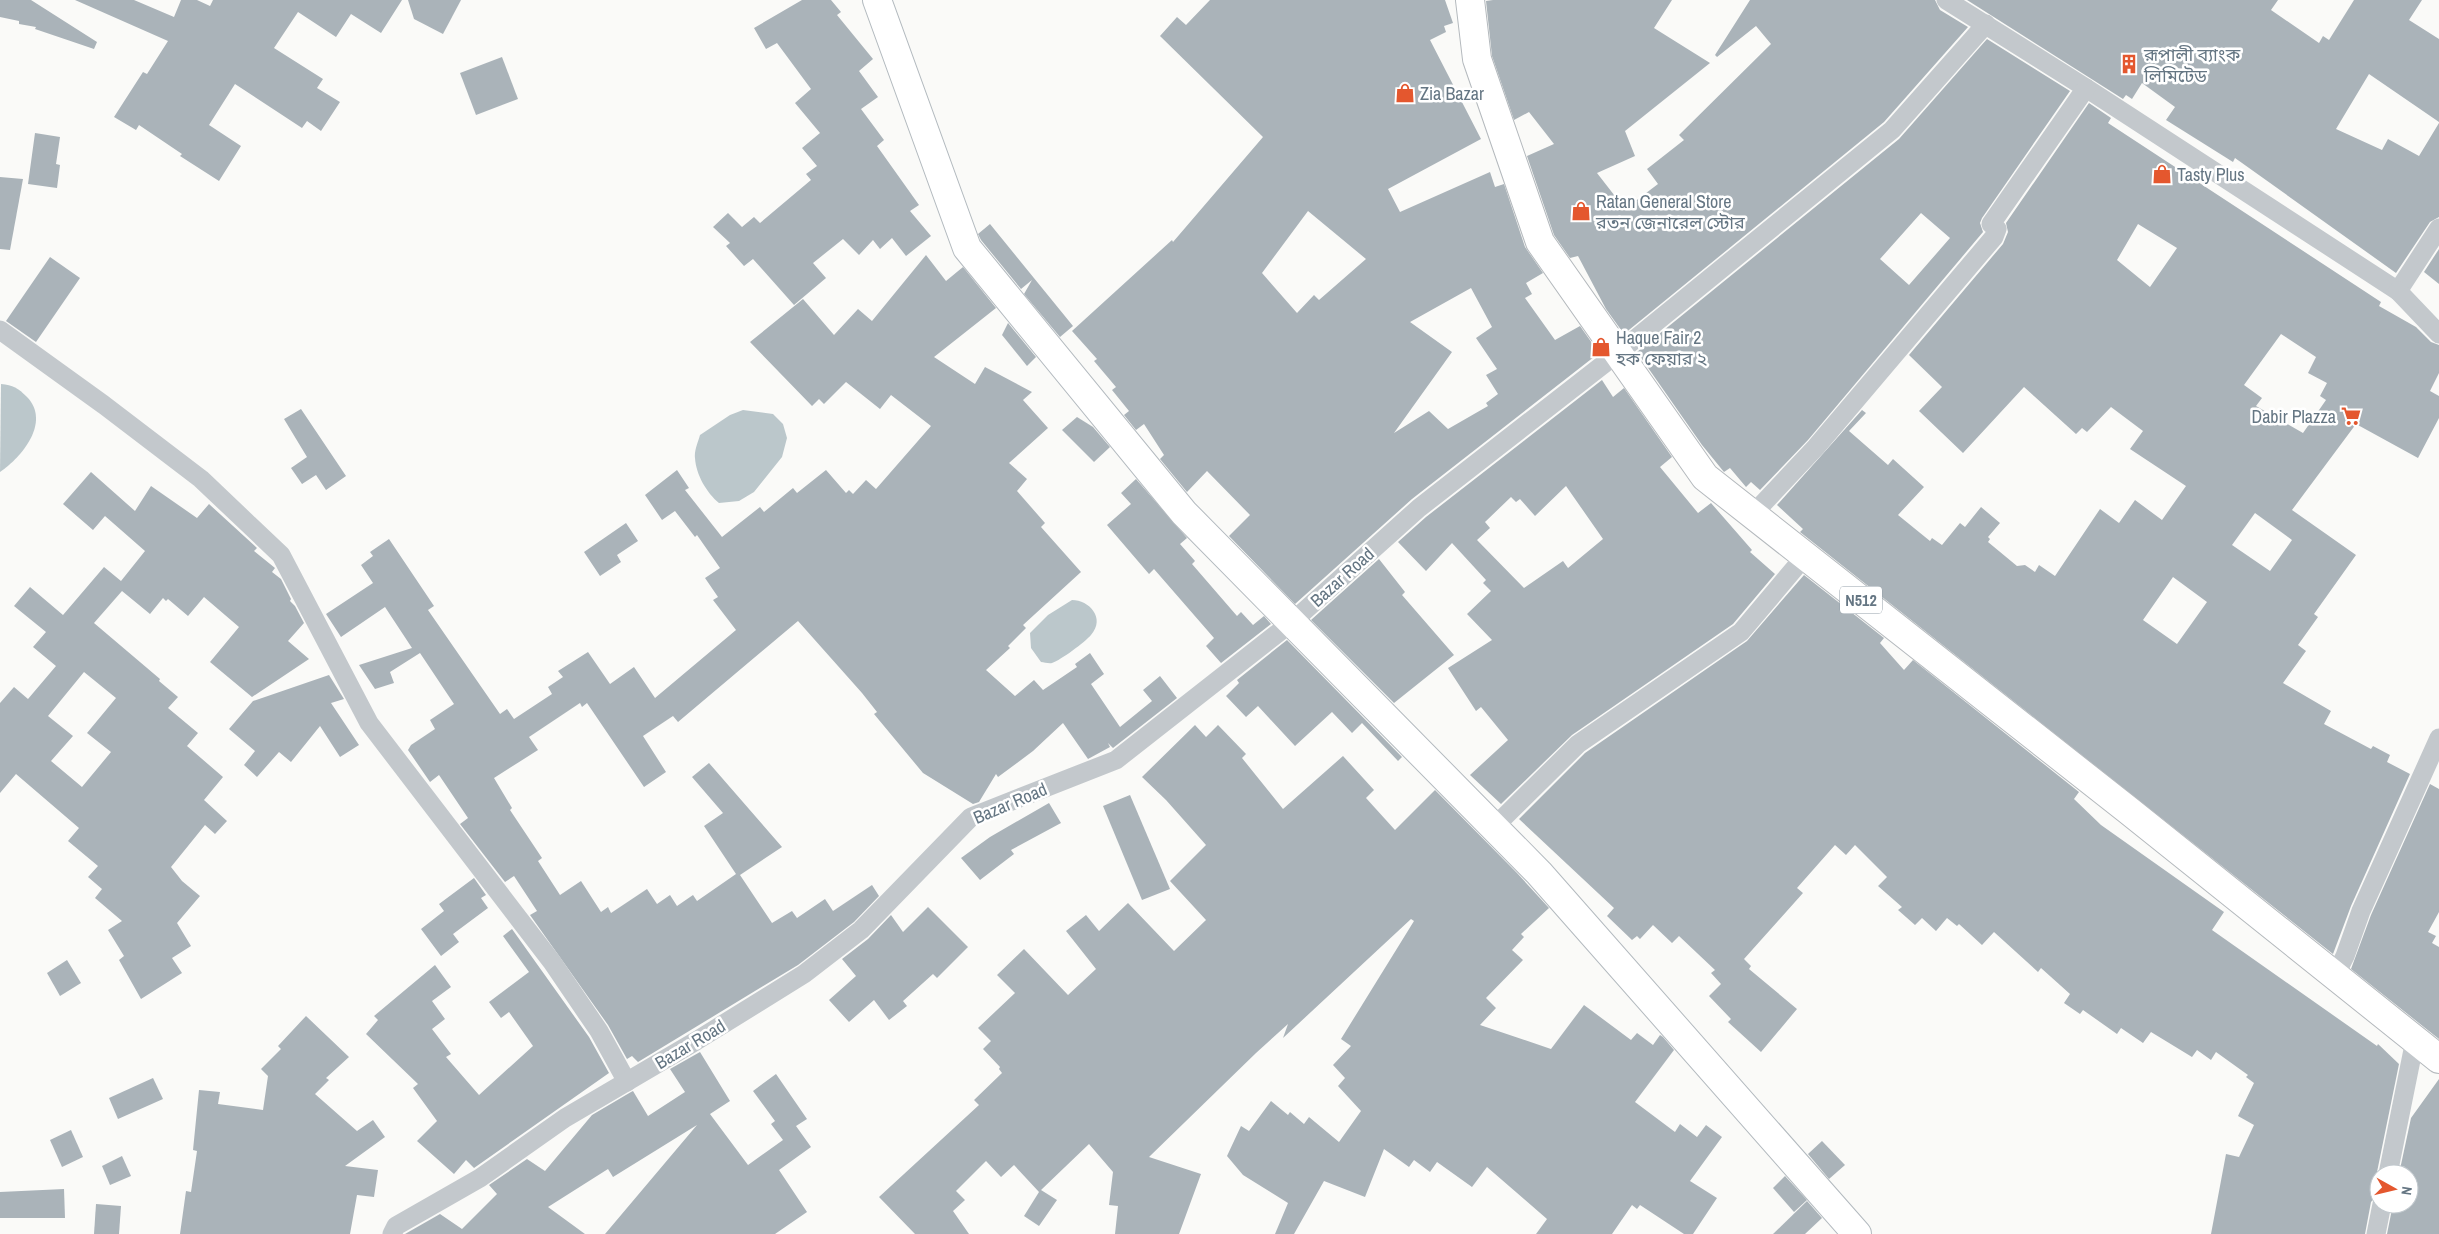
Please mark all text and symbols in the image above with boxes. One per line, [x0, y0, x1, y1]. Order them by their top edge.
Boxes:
place label: রূপালী ব্যাংক লিমিটেড [2143, 42, 2241, 88]
building icon: রূপালী ব্যাংক লিমিটেড [2118, 53, 2140, 75]
place label: Zia Bazar [1420, 81, 1484, 106]
shop icon: Zia Bazar [1394, 82, 1416, 104]
place label: Tasty Plus [2177, 162, 2245, 187]
shop icon: Tasty Plus [2151, 163, 2173, 185]
place label: Ratan General Store রতন জেনারেল স্টোর [1595, 189, 1745, 235]
shop icon: Ratan General Store রতন জেনারেল স্টোর [1570, 200, 1592, 222]
place label: Haque Fair 2 হক ফেয়ার ২ [1615, 325, 1708, 371]
shop icon: Haque Fair 2 হক ফেয়ার ২ [1590, 336, 1612, 358]
place label: Dabir Plazza [2252, 404, 2336, 429]
supermarket icon: Dabir Plazza [2340, 405, 2362, 427]
street label: Bazar Road [1305, 542, 1379, 612]
road number: N512 [1840, 586, 1882, 614]
street label: Bazar Road [969, 776, 1051, 830]
street label: Bazar Road [650, 1013, 730, 1075]
north arrow [2369, 1164, 2419, 1214]
text: N [2397, 1185, 2416, 1196]

